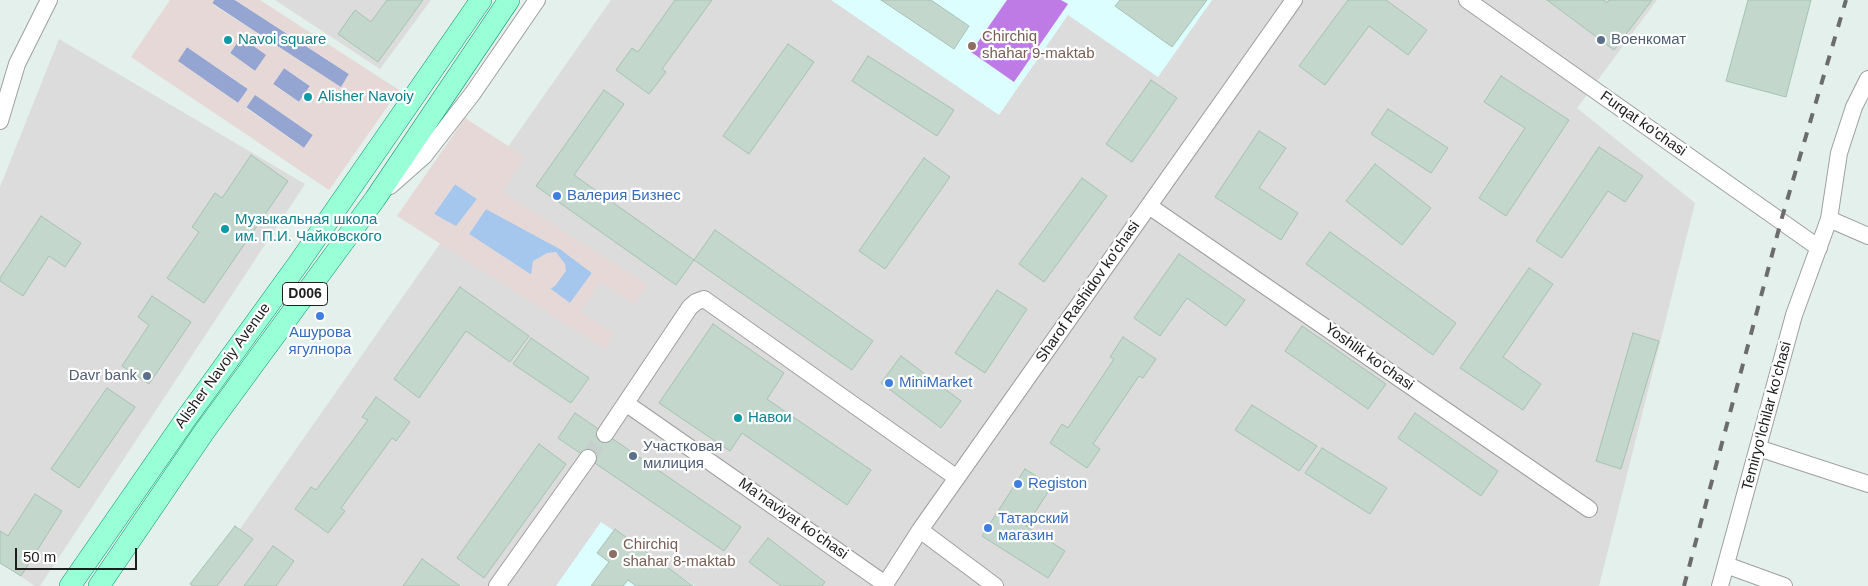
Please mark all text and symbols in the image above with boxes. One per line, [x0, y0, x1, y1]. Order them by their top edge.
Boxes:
place label: Chirchiq shahar 9-maktab [982, 28, 1095, 63]
place label: Navoi square [238, 31, 326, 49]
place label: Военкомат [1611, 31, 1686, 49]
marker: Navoi square [222, 34, 234, 46]
marker: Военкомат [1595, 34, 1607, 46]
marker: Chirchiq shahar 9-maktab [966, 40, 978, 52]
place label: Alisher Navoiy [318, 88, 414, 106]
street label: Furqat ko'chasi [1596, 88, 1690, 160]
marker: Alisher Navoiy [302, 91, 314, 103]
place label: Валерия Бизнес [567, 187, 681, 205]
marker: Валерия Бизнес [551, 190, 563, 202]
place label: Музыкальная школа им. П.И. Чайковского [235, 211, 382, 246]
street label: Sharof Rashidov ko'chasi [1032, 218, 1144, 366]
marker: Музыкальная школа им. П.И. Чайковского [219, 223, 231, 235]
road number: D006 [282, 282, 328, 306]
street label: Alisher Navoiy Avenue [171, 300, 275, 432]
marker: Ашурова ягулнора [314, 310, 326, 322]
street label: Yoshlik ko'chasi [1321, 320, 1417, 394]
place label: Ашурова ягулнора [289, 324, 351, 359]
street label: Temiryo‘lchilar ko‘chasi [1738, 340, 1796, 492]
place label: Davr bank [69, 367, 137, 385]
marker: Davr bank [141, 370, 153, 382]
place label: MiniMarket [899, 374, 972, 392]
marker: MiniMarket [883, 377, 895, 389]
place label: Навои [748, 409, 792, 427]
marker: Навои [732, 412, 744, 424]
place label: Участковая милиция [643, 438, 722, 473]
marker: Участковая милиция [627, 450, 639, 462]
street label: Ma’naviyat ko'chasi [735, 474, 851, 564]
place label: Registon [1028, 475, 1087, 493]
marker: Registon [1012, 478, 1024, 490]
place label: Татарский магазин [998, 510, 1069, 545]
marker: Татарский магазин [982, 522, 994, 534]
place label: Chirchiq shahar 8-maktab [623, 536, 736, 571]
scale bar [18, 538, 140, 570]
text: 50 m [23, 548, 56, 565]
marker: Chirchiq shahar 8-maktab [607, 548, 619, 560]

